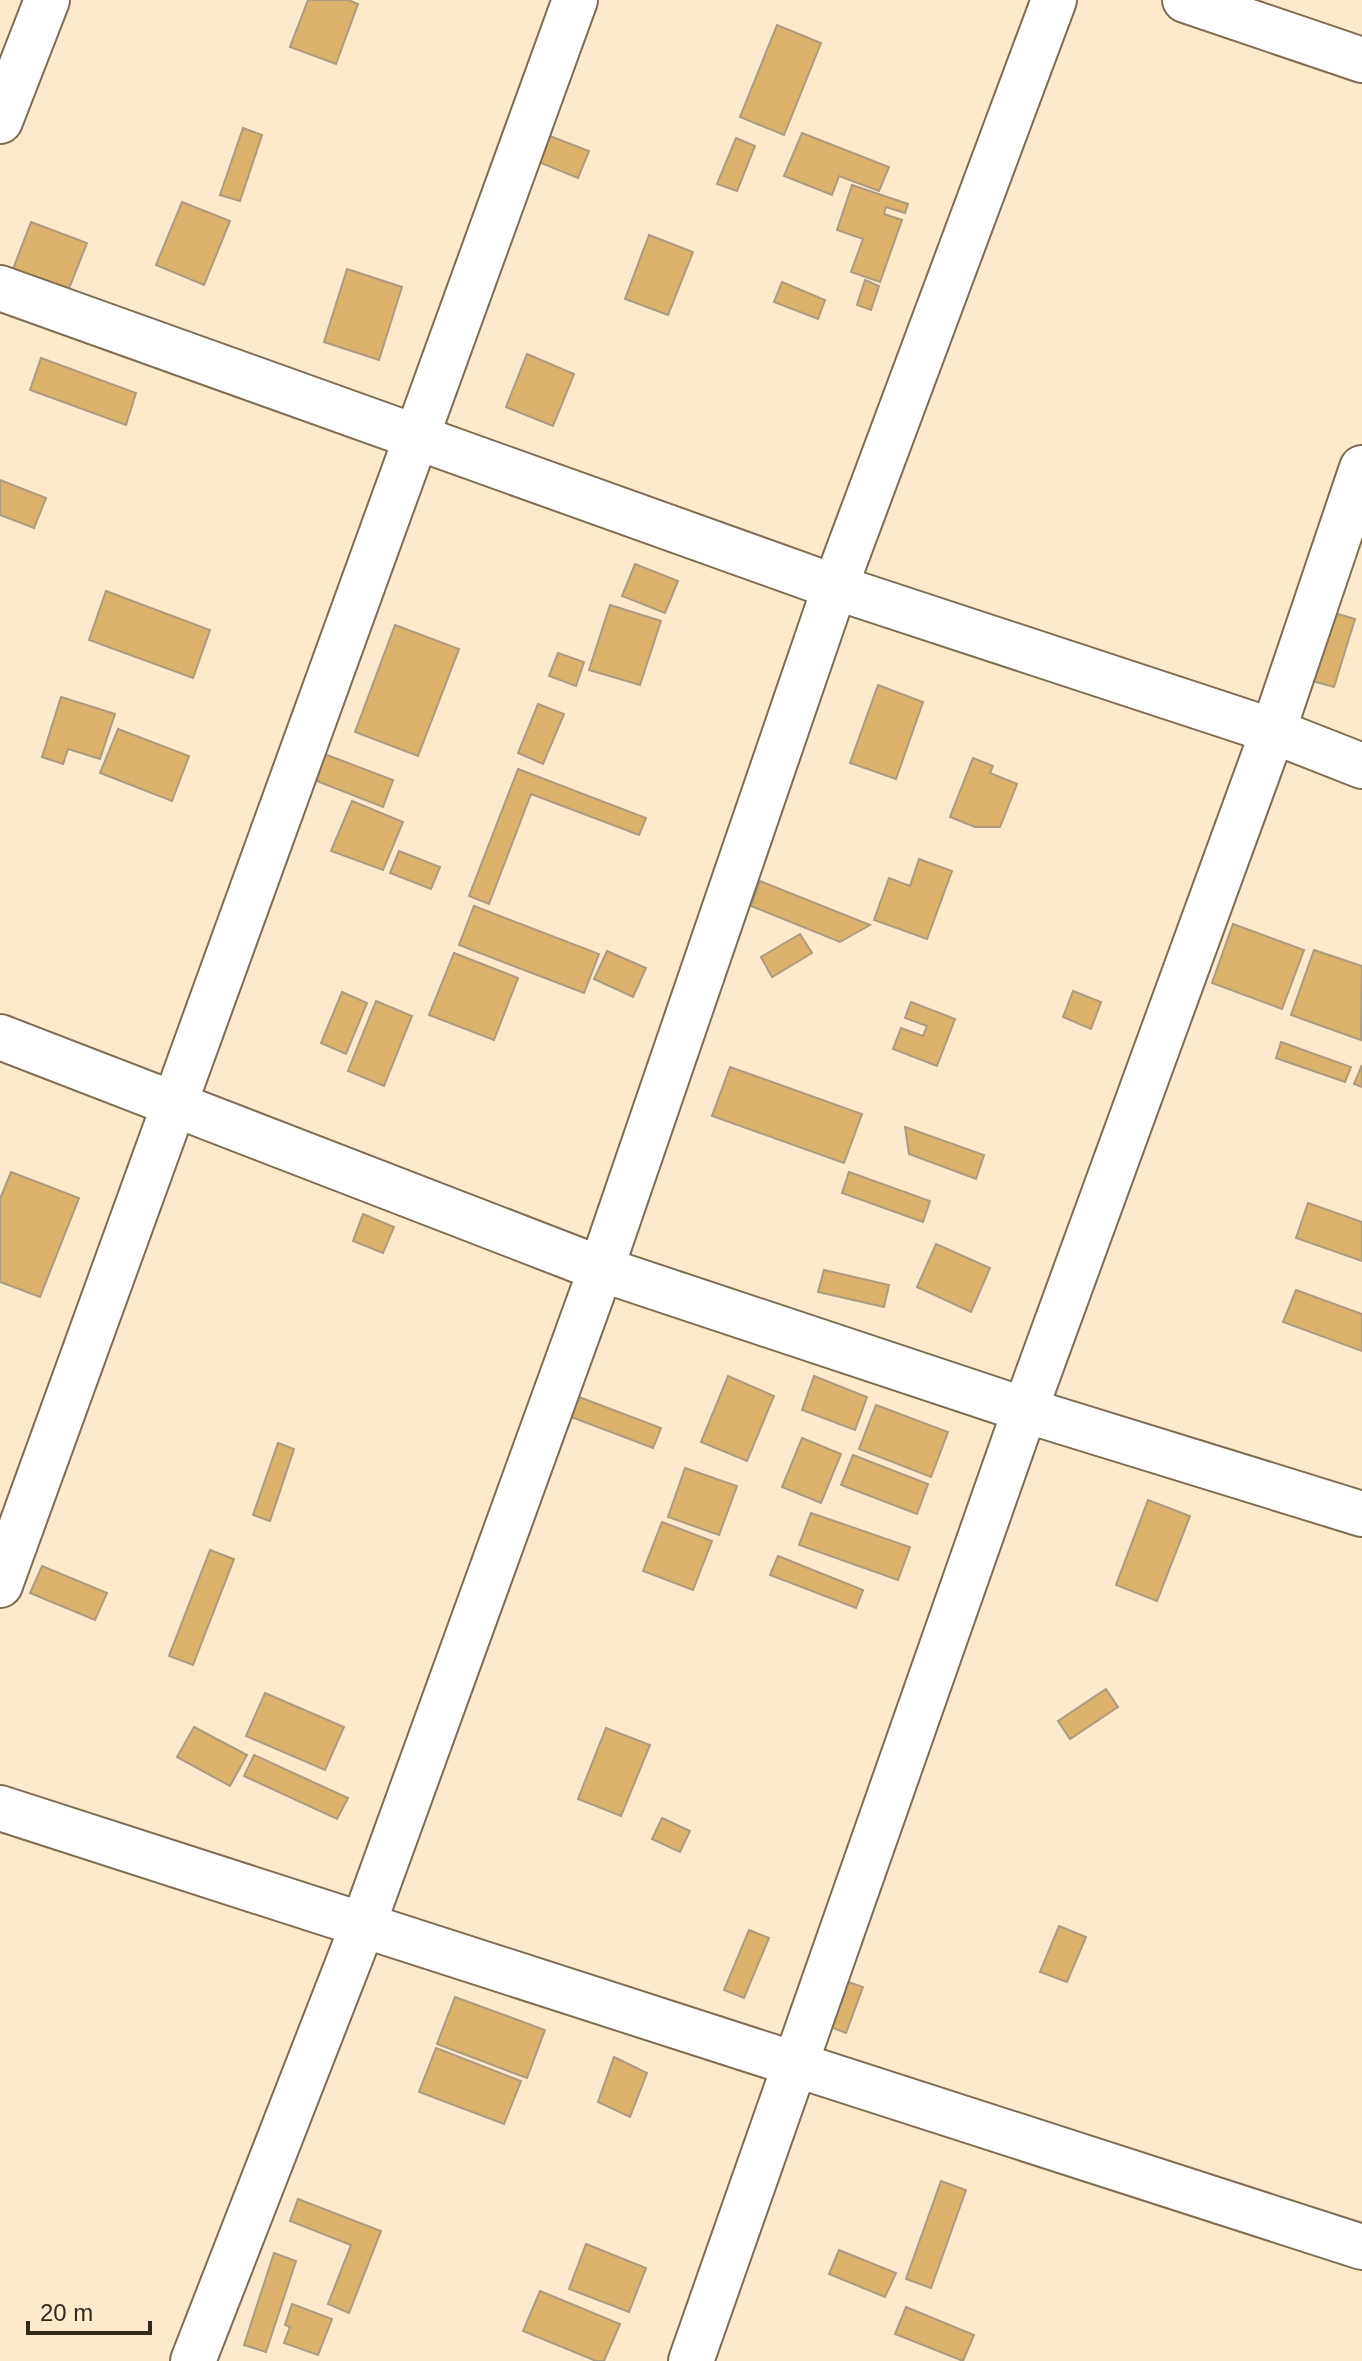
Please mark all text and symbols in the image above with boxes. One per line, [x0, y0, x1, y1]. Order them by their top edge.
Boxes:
scale bar [28, 2285, 150, 2335]
text: 20 m [40, 2299, 93, 2326]

